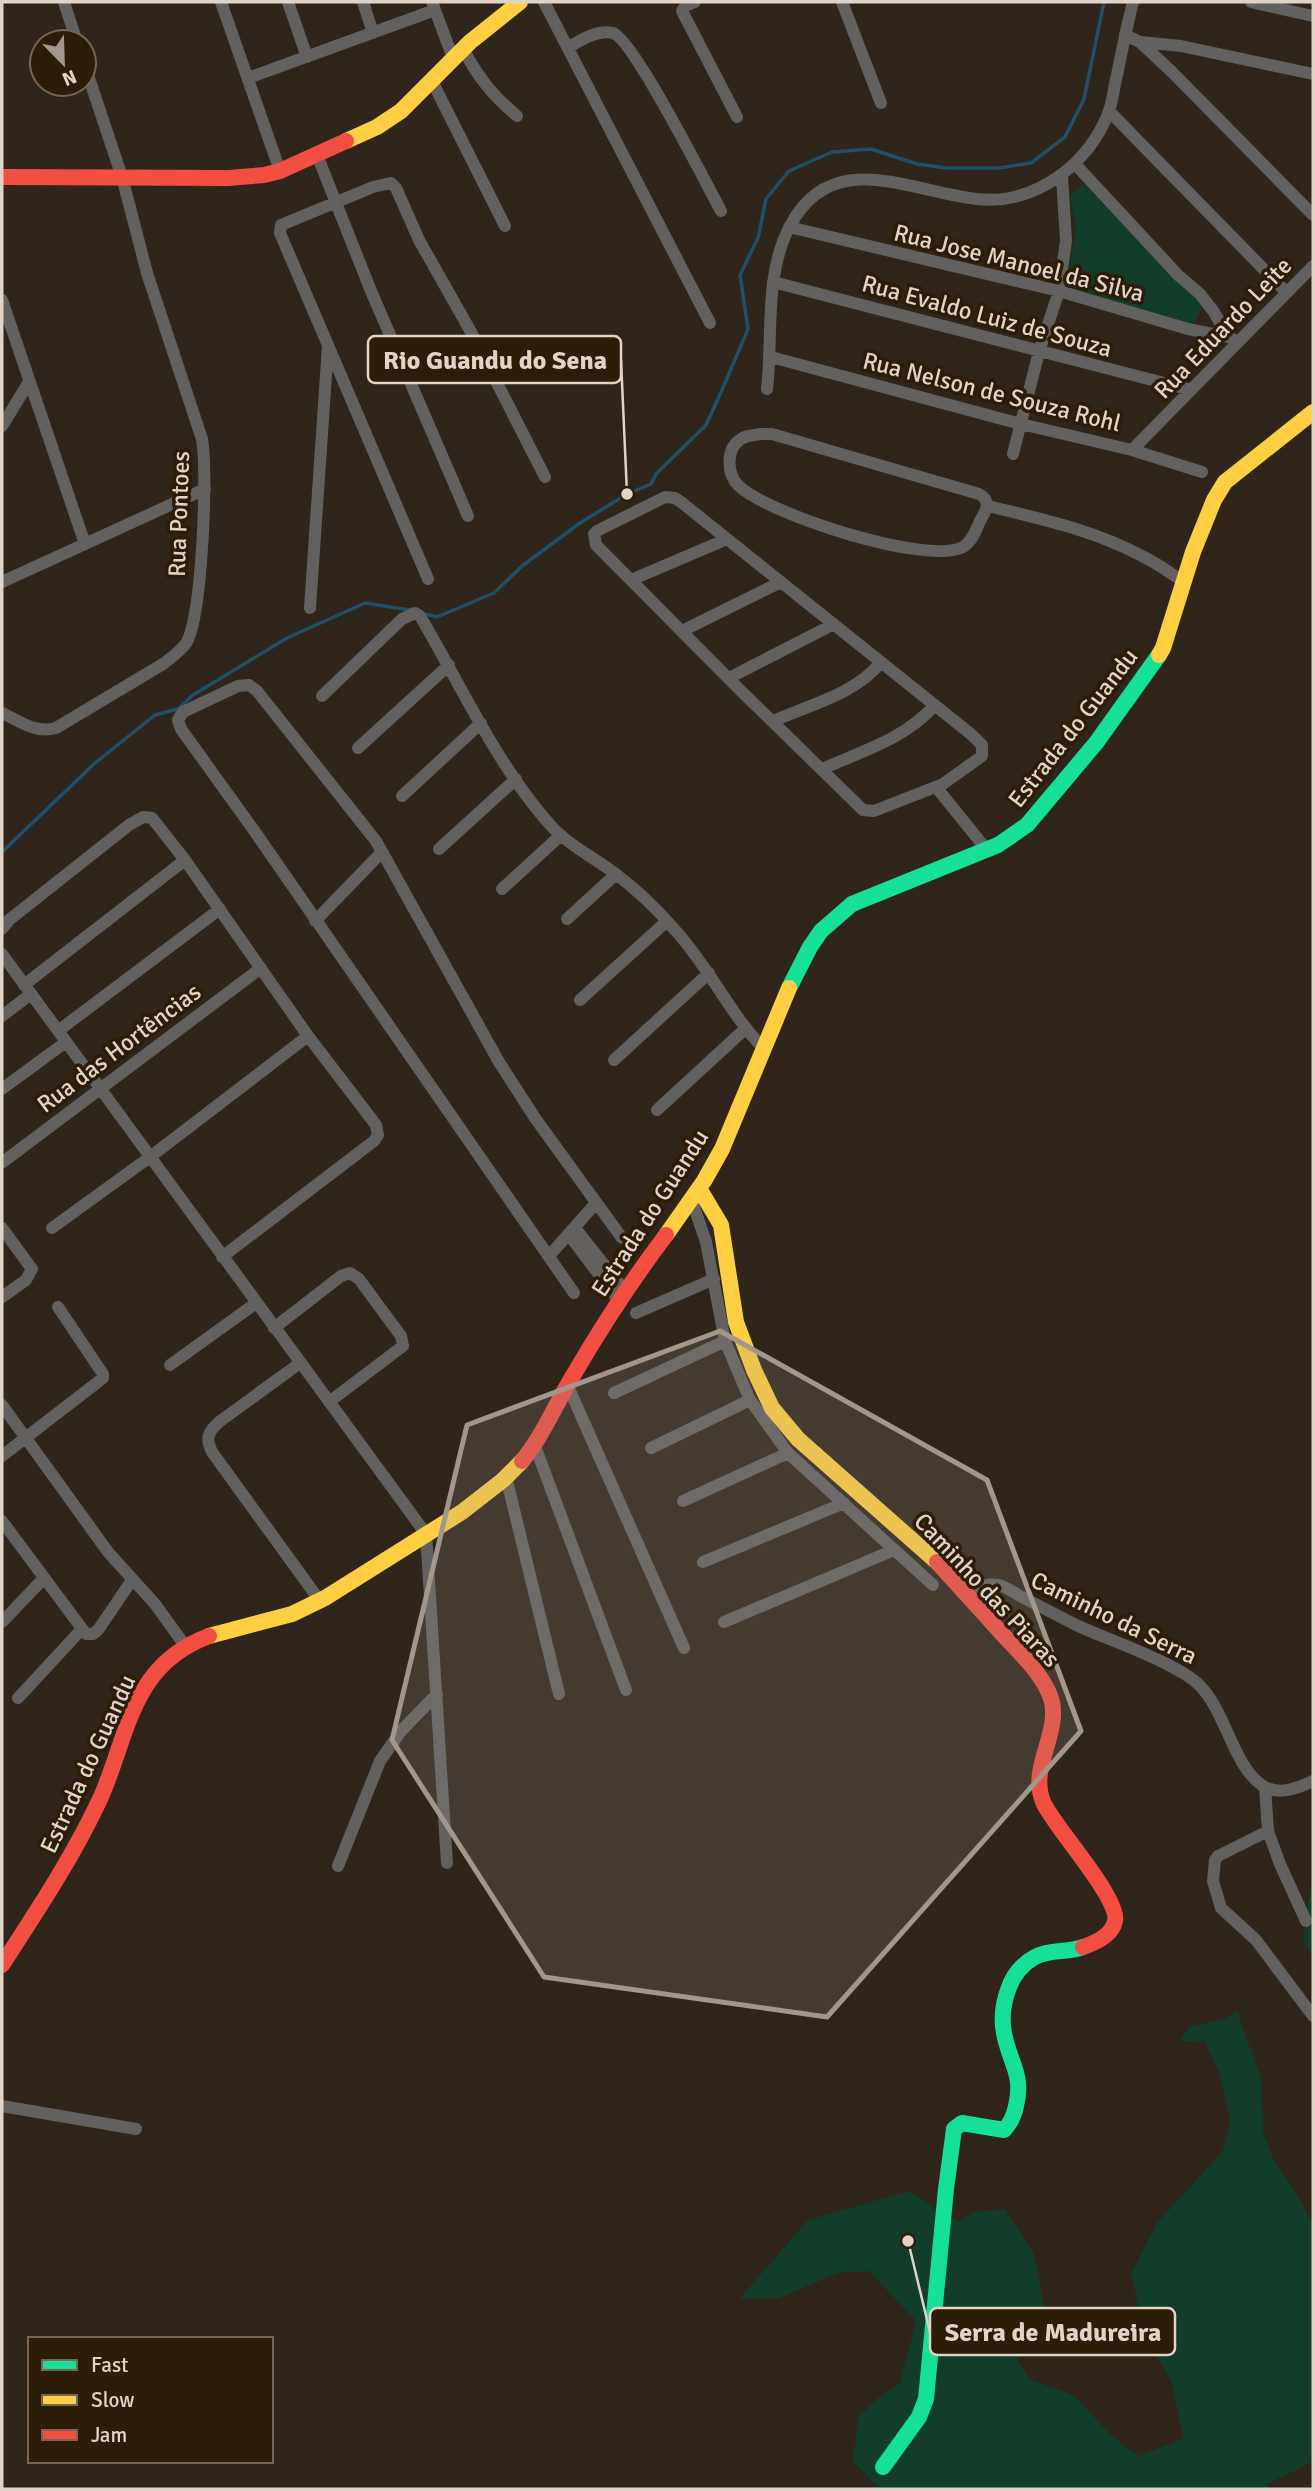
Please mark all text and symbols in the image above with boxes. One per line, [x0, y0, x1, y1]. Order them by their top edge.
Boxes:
north arrow [28, 28, 98, 98]
text: N [58, 64, 80, 91]
street label: Rua Jose Manoel da Silva [891, 217, 1147, 309]
street label: Rua Eduardo Leite [1148, 251, 1298, 405]
street label: Rua Evaldo Luiz de Souza [859, 268, 1115, 364]
callout: Rio Guandu do Sena [368, 336, 621, 383]
text: Rio Guandu do Sena [383, 345, 607, 377]
street label: Rua Nelson de Souza Rohl [860, 345, 1124, 439]
street label: Rua Pontoes [162, 450, 196, 578]
street label: Estrada do Guandu [1002, 643, 1144, 813]
street label: Rua das Hortências [31, 977, 207, 1119]
street label: Estrada do Guandu [585, 1124, 715, 1302]
street label: Caminho das Piaras [908, 1507, 1066, 1673]
street label: Caminho da Serra [1026, 1565, 1202, 1671]
street label: Estrada do Guandu [34, 1670, 142, 1858]
callout: Serra de Madureira [930, 2308, 1175, 2355]
text: Serra de Madureira [945, 2317, 1161, 2349]
legend [28, 2337, 273, 2463]
text: Fast [91, 2352, 128, 2378]
text: Slow [91, 2387, 135, 2413]
text: Jam [91, 2422, 127, 2448]

